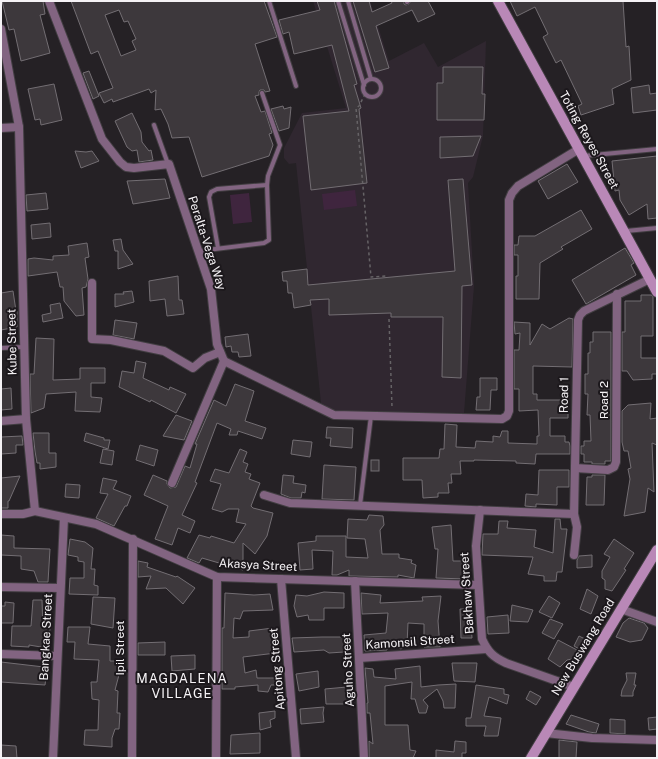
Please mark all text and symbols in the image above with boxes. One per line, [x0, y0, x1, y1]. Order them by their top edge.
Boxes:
street label: Toting Reyes Street [556, 89, 622, 192]
street label: Peralta-Vega Way [185, 194, 229, 292]
street label: Kube Street [4, 308, 20, 375]
street label: Road 1 [557, 377, 571, 413]
street label: Road 2 [597, 381, 611, 419]
street label: Bakhaw Street [457, 551, 477, 634]
street label: Akasya Street [218, 556, 298, 574]
street label: Bangkae Street [37, 593, 55, 681]
street label: New Buswang Road [549, 596, 617, 698]
street label: Ipil Street [113, 620, 127, 676]
street label: Apitong Street [266, 627, 288, 711]
street label: Aguho Street [339, 632, 357, 707]
street label: Kamonsil Street [365, 632, 455, 652]
district label: MAGDALENA VILLAGE [136, 671, 228, 701]

